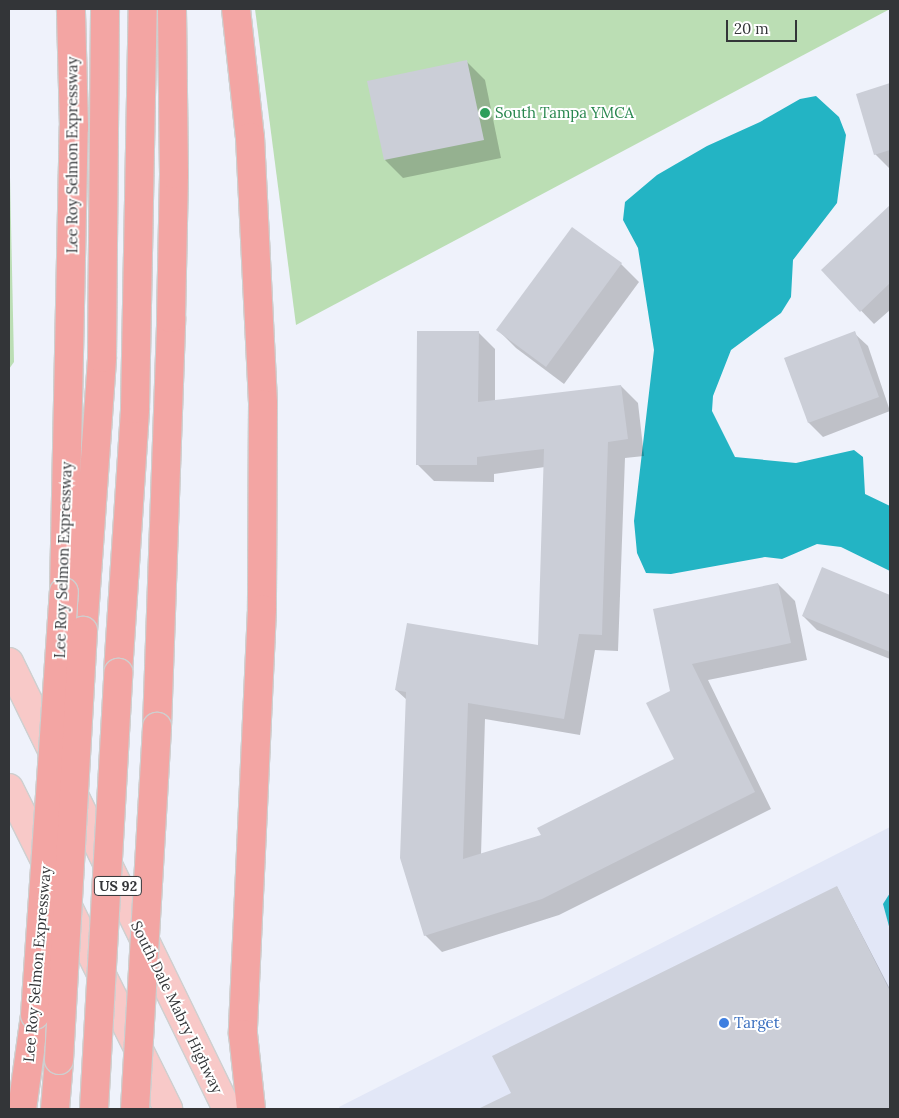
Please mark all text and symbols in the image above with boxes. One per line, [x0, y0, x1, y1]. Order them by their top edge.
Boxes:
scale bar [729, 10, 800, 42]
text: 20 m [734, 19, 769, 38]
street label: Lee Roy Selmon Expressway [63, 57, 81, 253]
place label: South Tampa YMCA [495, 104, 634, 122]
marker: South Tampa YMCA [479, 107, 491, 119]
street label: Lee Roy Selmon Expressway [51, 461, 75, 659]
street label: Lee Roy Selmon Expressway [19, 865, 55, 1063]
road number: US 92 [93, 874, 143, 898]
street label: South Dale Mabry Highway [127, 918, 227, 1096]
place label: Target [734, 1014, 779, 1032]
marker: Target [718, 1017, 730, 1029]

